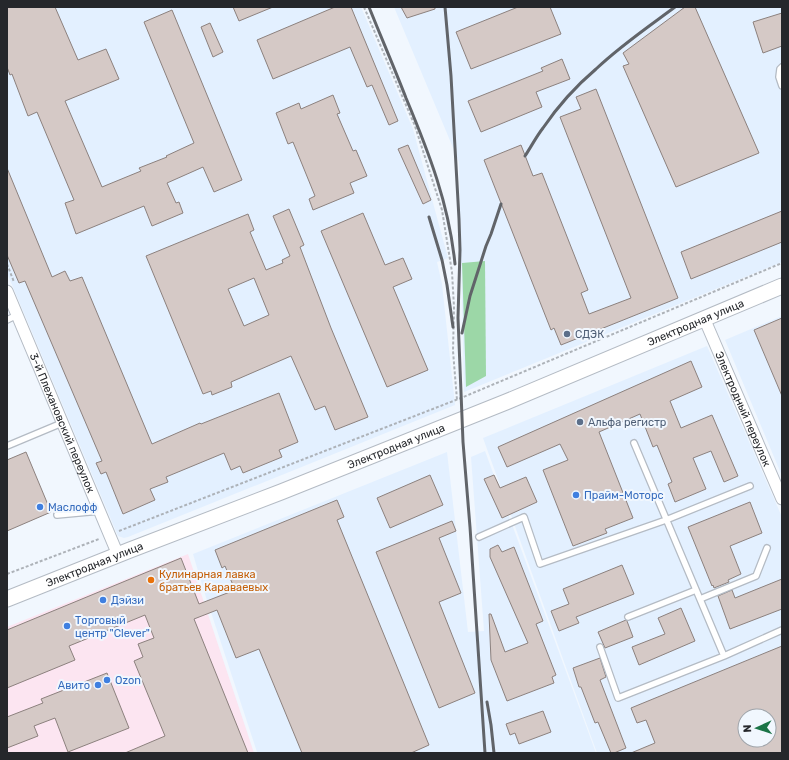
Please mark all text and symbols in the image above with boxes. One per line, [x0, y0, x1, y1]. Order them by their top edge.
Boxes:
street label: Электродная улица [645, 297, 746, 349]
place label: СДЭК [575, 328, 604, 341]
marker: СДЭК [562, 329, 572, 339]
street label: Электродный переулок [712, 350, 773, 469]
street label: 3-й Плехановский переулок [27, 351, 97, 495]
place label: Альфа регистр [588, 416, 666, 429]
marker: Альфа регистр [575, 417, 585, 427]
street label: Электродная улица [346, 421, 447, 472]
place label: Прайм-Моторс [584, 489, 664, 502]
marker: Прайм-Моторс [571, 490, 581, 500]
place label: Маслофф [48, 501, 97, 514]
marker: Маслофф [35, 502, 45, 512]
street label: Электродная улица [44, 540, 145, 590]
place label: Кулинарная лавка братьев Караваевых [159, 568, 268, 594]
marker: Кулинарная лавка братьев Караваевых [146, 575, 156, 585]
place label: Дэйзи [111, 594, 144, 607]
marker: Дэйзи [98, 595, 108, 605]
place label: Торговый центр "Clever" [75, 614, 150, 640]
marker: Торговый центр "Clever" [62, 621, 72, 631]
place label: Ozon [115, 674, 141, 687]
marker: Ozon [102, 675, 112, 685]
place label: Авито [58, 679, 90, 692]
marker: Авито [93, 680, 103, 690]
north arrow [737, 708, 777, 748]
text: N [741, 724, 754, 733]

